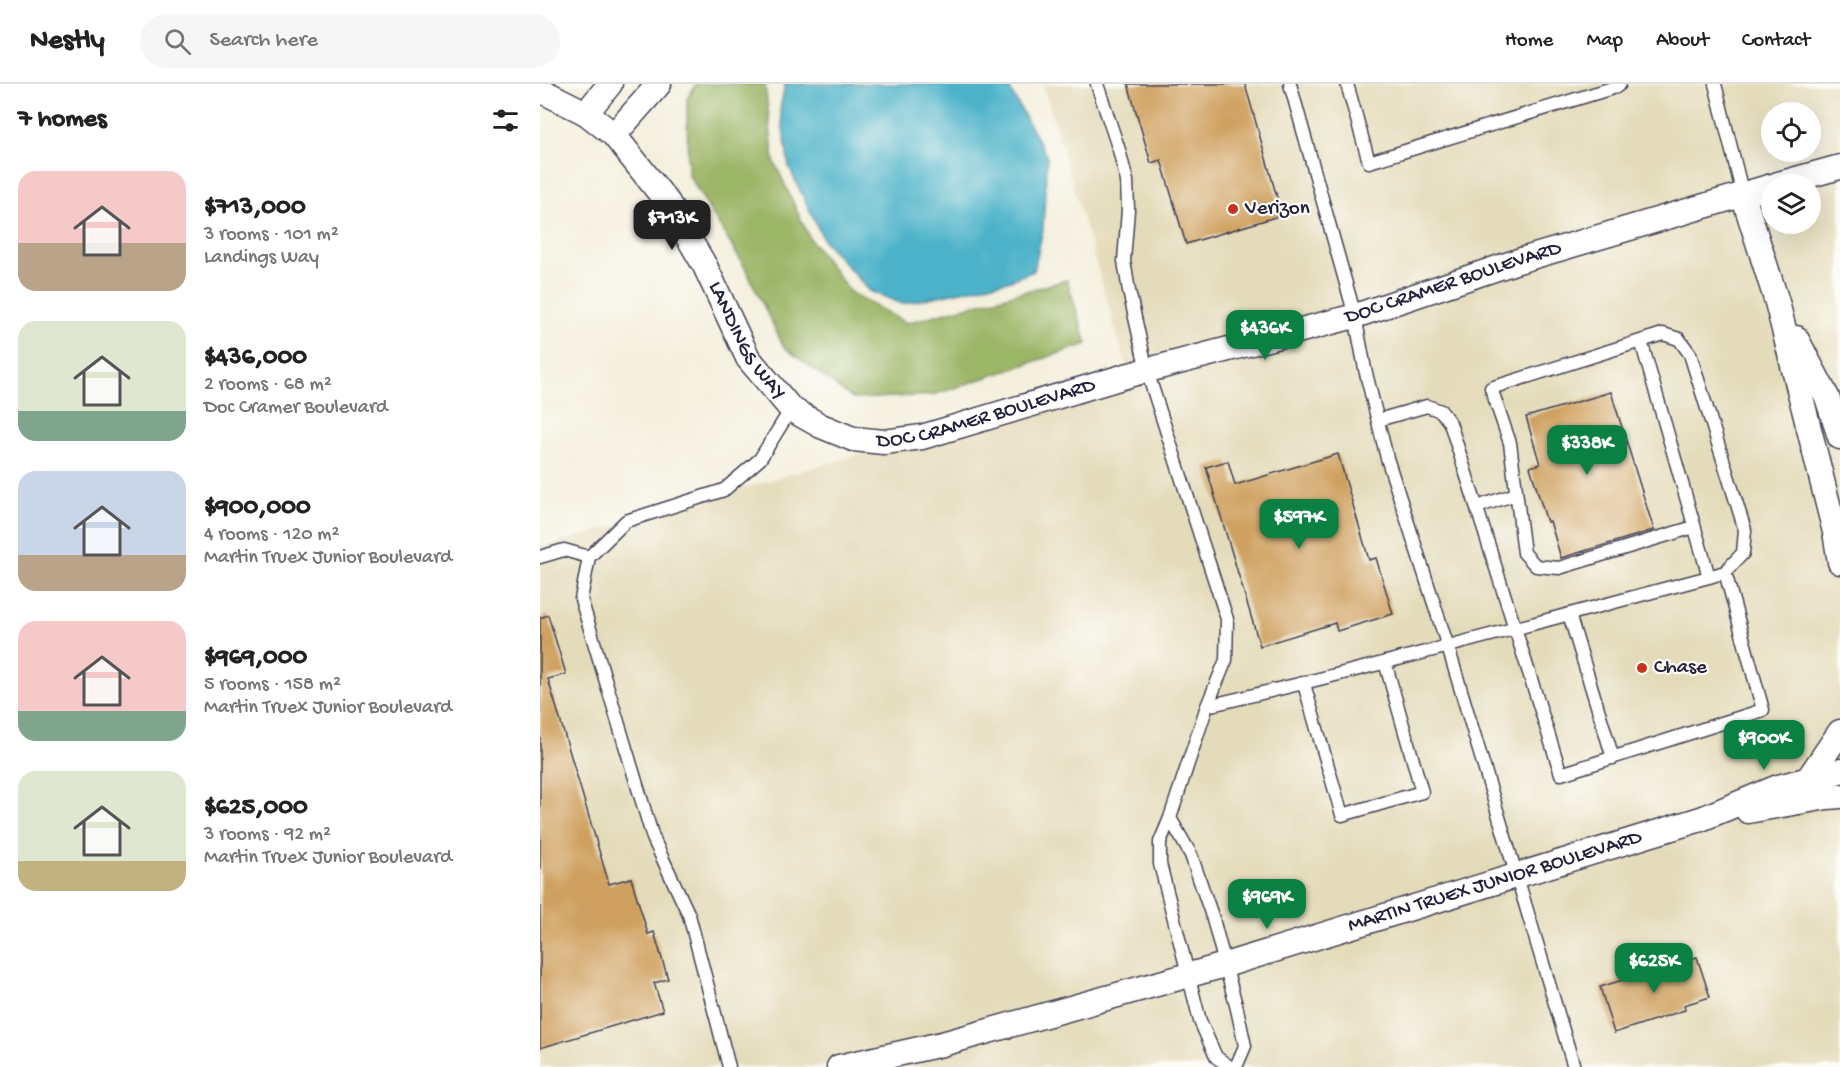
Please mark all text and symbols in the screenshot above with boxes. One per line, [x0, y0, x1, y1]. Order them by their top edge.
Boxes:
search box [140, 14, 560, 68]
text: Nestly [30, 25, 104, 58]
icon: search [161, 25, 194, 58]
text: Search here [209, 28, 318, 54]
text: Home [1505, 29, 1553, 54]
text: Map [1586, 29, 1623, 54]
text: About [1656, 29, 1709, 54]
text: Contact [1742, 29, 1810, 54]
map controls [1761, 102, 1821, 234]
button: locate [1761, 102, 1821, 162]
icon: filters [489, 104, 522, 137]
text: 7 homes [18, 105, 107, 136]
button: layers [1761, 174, 1821, 234]
text: $713,000 [204, 193, 306, 224]
icon: home [66, 195, 138, 267]
place label: Verizon [1244, 197, 1310, 222]
pin: $713K [630, 200, 714, 251]
marker: Verizon [1226, 202, 1240, 216]
text: $713K [648, 208, 696, 231]
text: 3 rooms · 101 m² [204, 224, 339, 247]
street label: DOC CRAMER BOULEVARD [1341, 236, 1565, 331]
text: Landings Way [204, 247, 319, 270]
street label: LANDINGS WAY [702, 278, 791, 406]
pin: $436K [1223, 310, 1307, 361]
text: $436K [1240, 318, 1290, 341]
text: $436,000 [204, 343, 307, 374]
icon: home [66, 345, 138, 417]
street label: DOC CRAMER BOULEVARD [873, 373, 1099, 455]
text: 2 rooms · 68 m² [204, 374, 332, 397]
text: Doc Cramer Boulevard [204, 397, 388, 420]
pin: $338K [1545, 425, 1629, 476]
text: $338K [1561, 433, 1613, 456]
text: $900,000 [204, 493, 311, 524]
icon: home [66, 495, 138, 567]
pin: $597K [1257, 499, 1341, 550]
text: $597K [1274, 507, 1324, 530]
text: 4 rooms · 120 m² [204, 524, 339, 547]
text: Martin Truex Junior Boulevard [204, 547, 452, 570]
text: $969,000 [204, 643, 307, 674]
icon: home [66, 645, 138, 717]
place label: Chase [1654, 656, 1708, 681]
marker: Chase [1635, 661, 1649, 675]
text: 5 rooms · 158 m² [204, 674, 341, 697]
text: Martin Truex Junior Boulevard [204, 697, 452, 720]
pin: $900K [1722, 720, 1806, 771]
text: $900K [1738, 728, 1790, 751]
text: $625,000 [204, 793, 308, 824]
icon: home [66, 795, 138, 867]
text: 3 rooms · 92 m² [204, 824, 331, 847]
street label: MARTIN TRUEX JUNIOR BOULEVARD [1345, 825, 1645, 939]
text: Martin Truex Junior Boulevard [204, 847, 452, 870]
pin: $969K [1225, 879, 1309, 930]
text: $969K [1242, 887, 1292, 910]
pin: $625K [1612, 943, 1696, 994]
text: $625K [1629, 951, 1679, 974]

